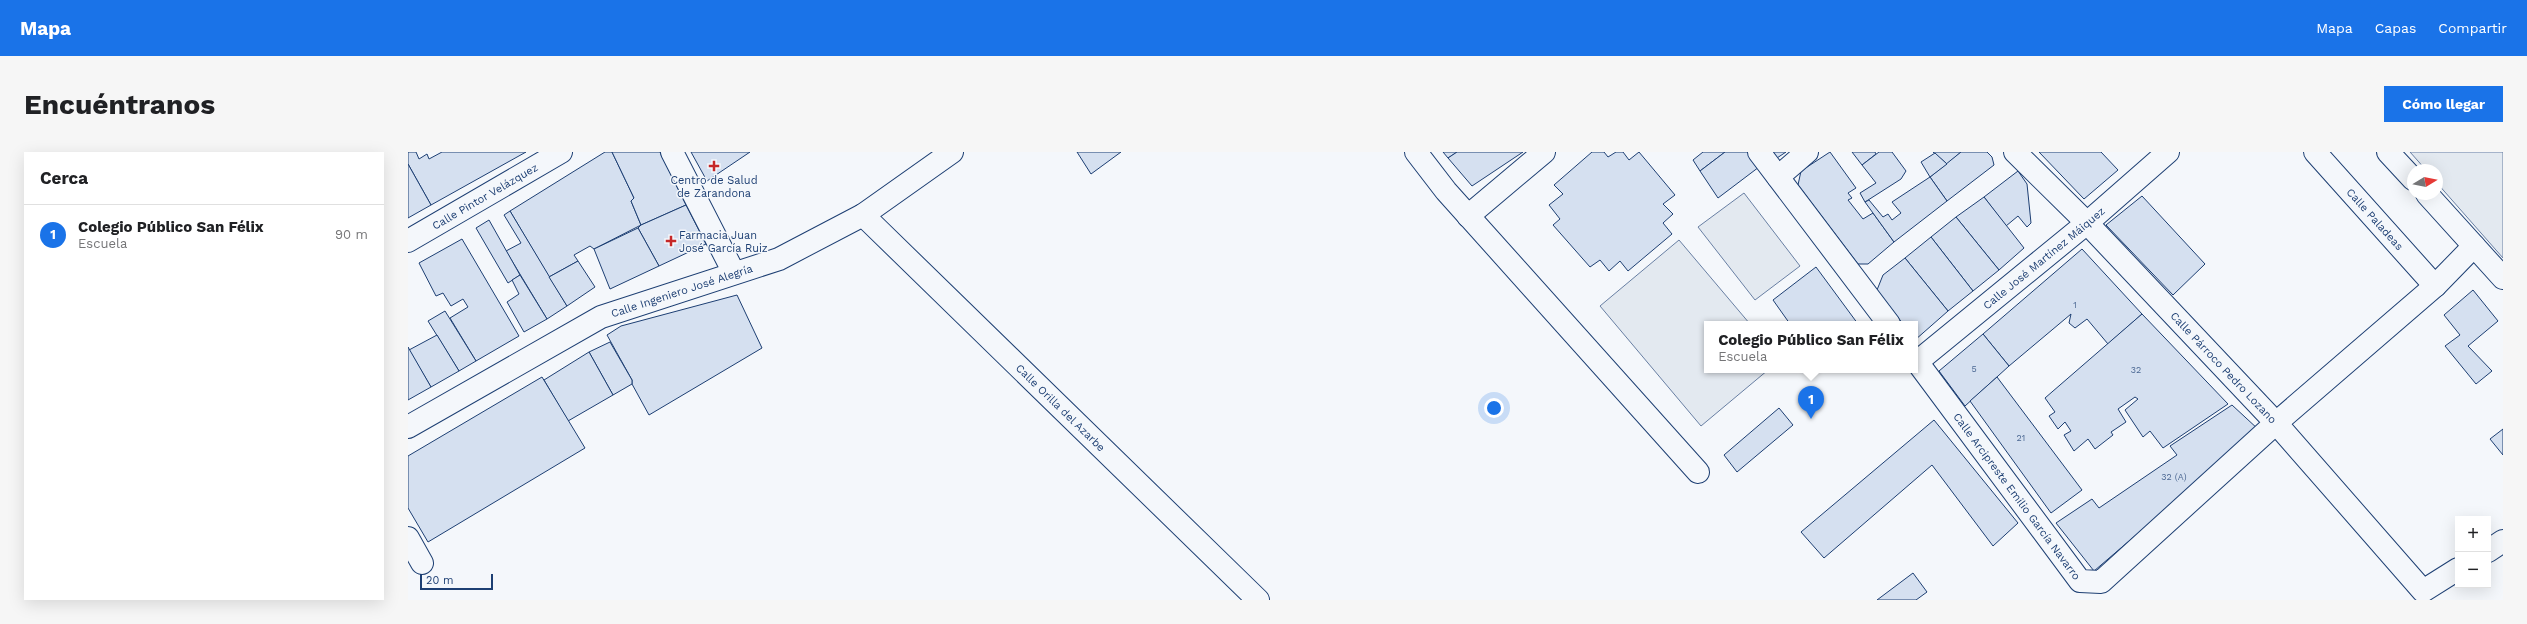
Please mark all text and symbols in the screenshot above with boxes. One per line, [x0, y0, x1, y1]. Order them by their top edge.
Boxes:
text: Mapa [20, 17, 71, 40]
text: Mapa [2316, 20, 2353, 36]
text: Capas [2375, 20, 2416, 36]
text: Compartir [2438, 20, 2507, 36]
button: Cómo llegar [2384, 86, 2503, 122]
text: Encuéntranos [24, 88, 215, 121]
marker: Centro de Salud de Zarandona [708, 160, 720, 172]
street label: Calle Pintor Velázquez [430, 161, 541, 233]
north arrow [2407, 164, 2443, 200]
text: Cerca [40, 168, 88, 188]
place label: Centro de Salud de Zarandona [670, 174, 758, 200]
street label: Calle Paladeas [2344, 186, 2406, 253]
street label: Calle José Martínez Máiquez [1981, 204, 2108, 312]
text: Colegio Público San Félix [78, 218, 264, 236]
text: 1 [50, 227, 56, 242]
text: 90 m [335, 227, 368, 242]
place label: Farmacia Juan José García Ruiz [679, 229, 768, 255]
text: Escuela [78, 236, 127, 251]
marker: Farmacia Juan José García Ruiz [666, 236, 676, 246]
street label: Calle Ingeniero José Alegría [609, 262, 754, 320]
house number: 1 [2073, 300, 2077, 310]
street label: Calle Párroco Pedro Lozano [2167, 309, 2279, 426]
popup [1704, 321, 1918, 373]
text: Colegio Público San Félix [1718, 331, 1904, 349]
text: Escuela [1718, 349, 1767, 364]
street label: Calle Orilla del Azarbe [1013, 362, 1108, 454]
house number: 5 [1971, 364, 1977, 374]
house number: 32 [2131, 365, 2141, 375]
pin: 1 [1798, 386, 1824, 419]
your location [1484, 398, 1504, 418]
street label: Calle Arcipreste Emilio García Navarro [1950, 410, 2083, 583]
house number: 21 [2017, 433, 2025, 443]
house number: 32 (A) [2161, 472, 2187, 482]
map controls [2455, 516, 2491, 588]
button: + [2455, 516, 2491, 552]
button: − [2455, 552, 2491, 588]
scale bar [420, 572, 493, 591]
text: 20 m [426, 574, 454, 587]

